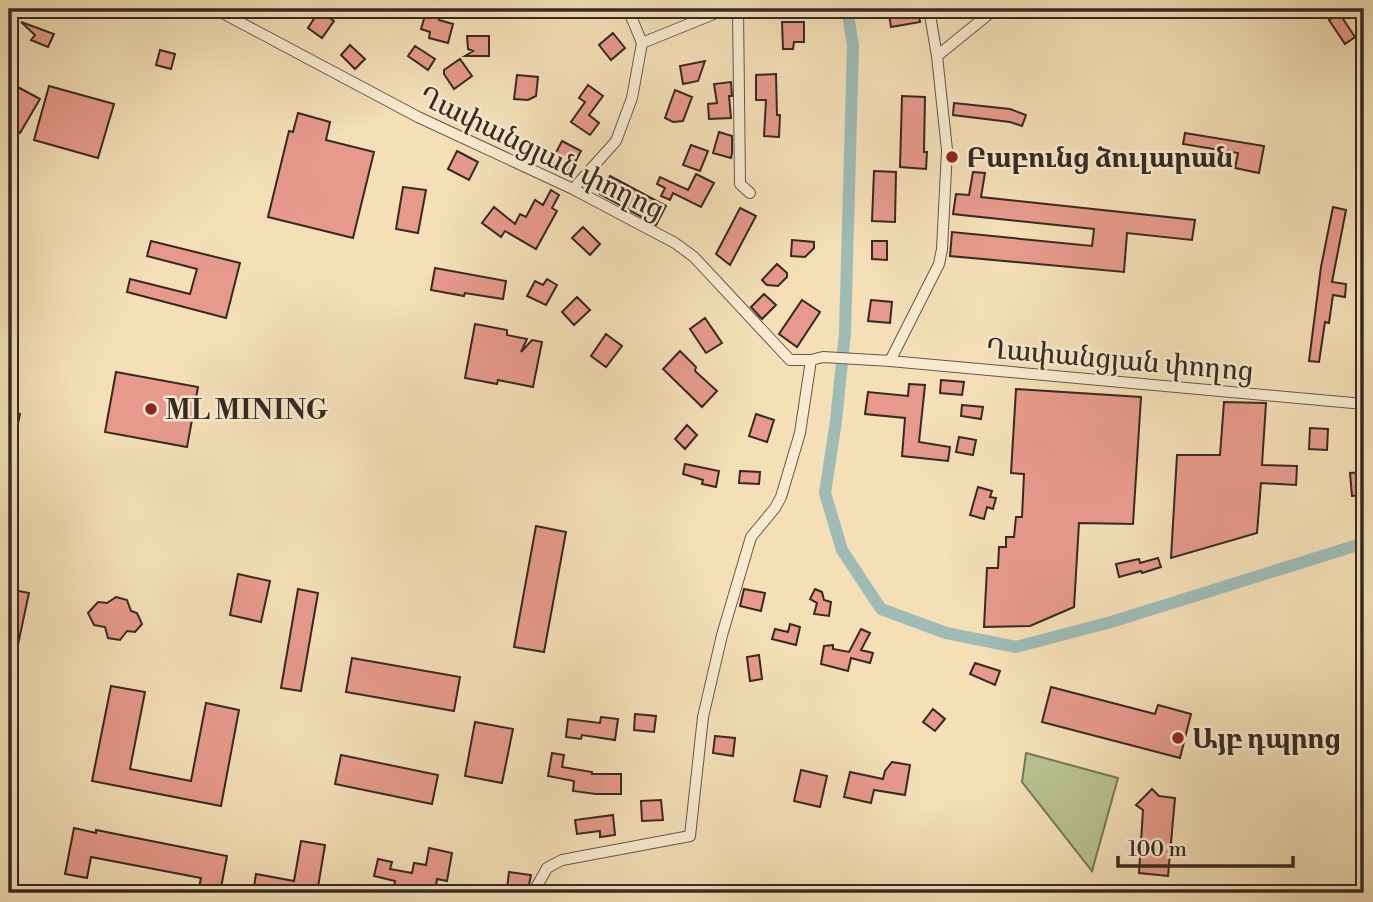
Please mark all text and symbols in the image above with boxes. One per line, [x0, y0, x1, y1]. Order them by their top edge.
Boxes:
street label: Ղափանցյան փողոց [413, 79, 670, 228]
place label: Բաբունց ձուլարան [966, 141, 1233, 176]
marker: Բաբունց ձուլարան [944, 149, 960, 165]
street label: Ղափանցյան փողոց [985, 331, 1255, 390]
place label: ML MINING [165, 393, 328, 428]
marker: ML MINING [143, 401, 159, 417]
place label: Այբ դպրոց [1192, 722, 1342, 757]
marker: Այբ դպրոց [1170, 730, 1186, 746]
scale bar [1118, 825, 1292, 869]
text: 100 m [1128, 837, 1187, 863]

